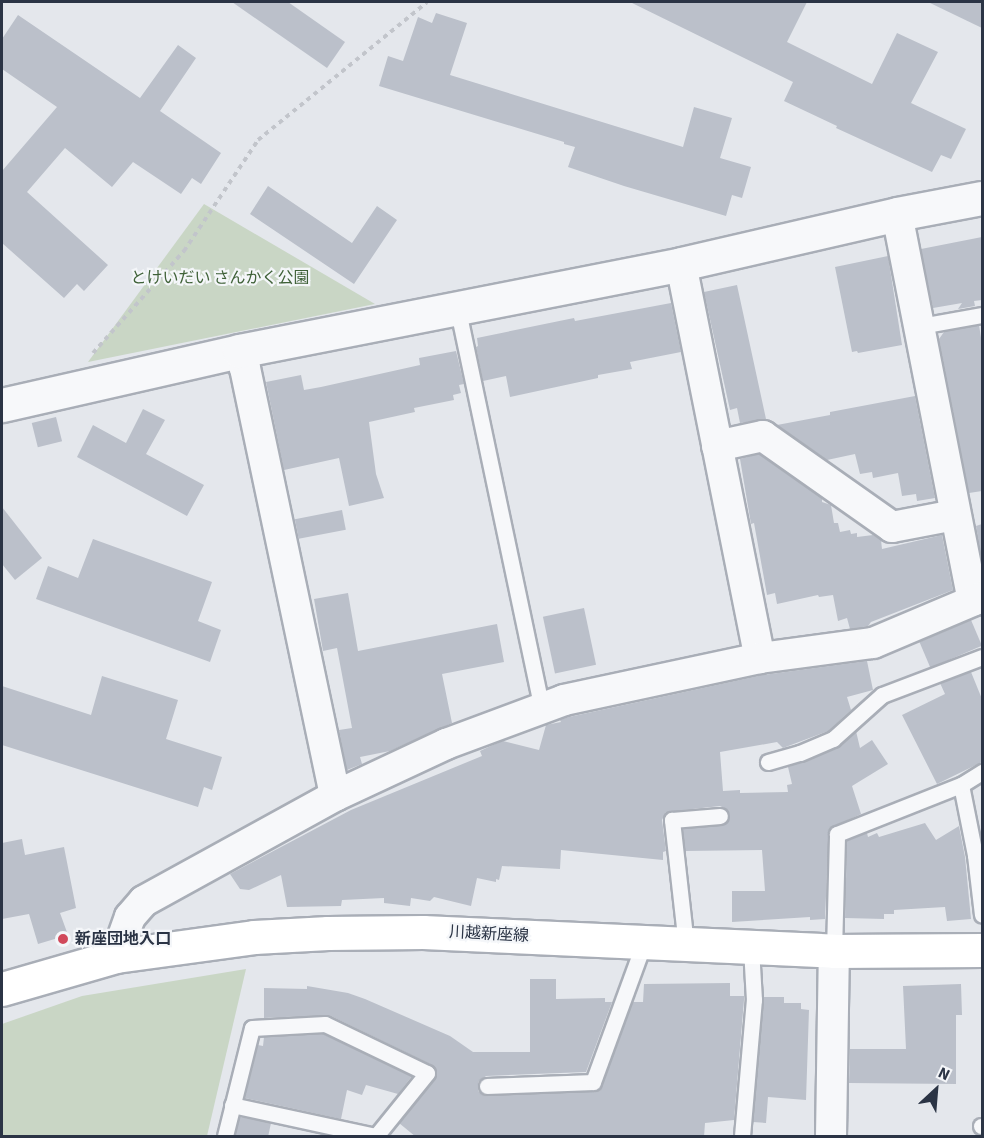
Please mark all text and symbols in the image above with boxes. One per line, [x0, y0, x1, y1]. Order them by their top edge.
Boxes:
park label: とけいだい さんかく公園 [130, 268, 310, 288]
street label: 川越新座線 [449, 922, 529, 946]
place label: 新座団地入口 [75, 929, 171, 949]
marker: 新座団地入口 [56, 932, 70, 946]
north arrow [906, 1060, 966, 1120]
text: N [934, 1062, 953, 1086]

